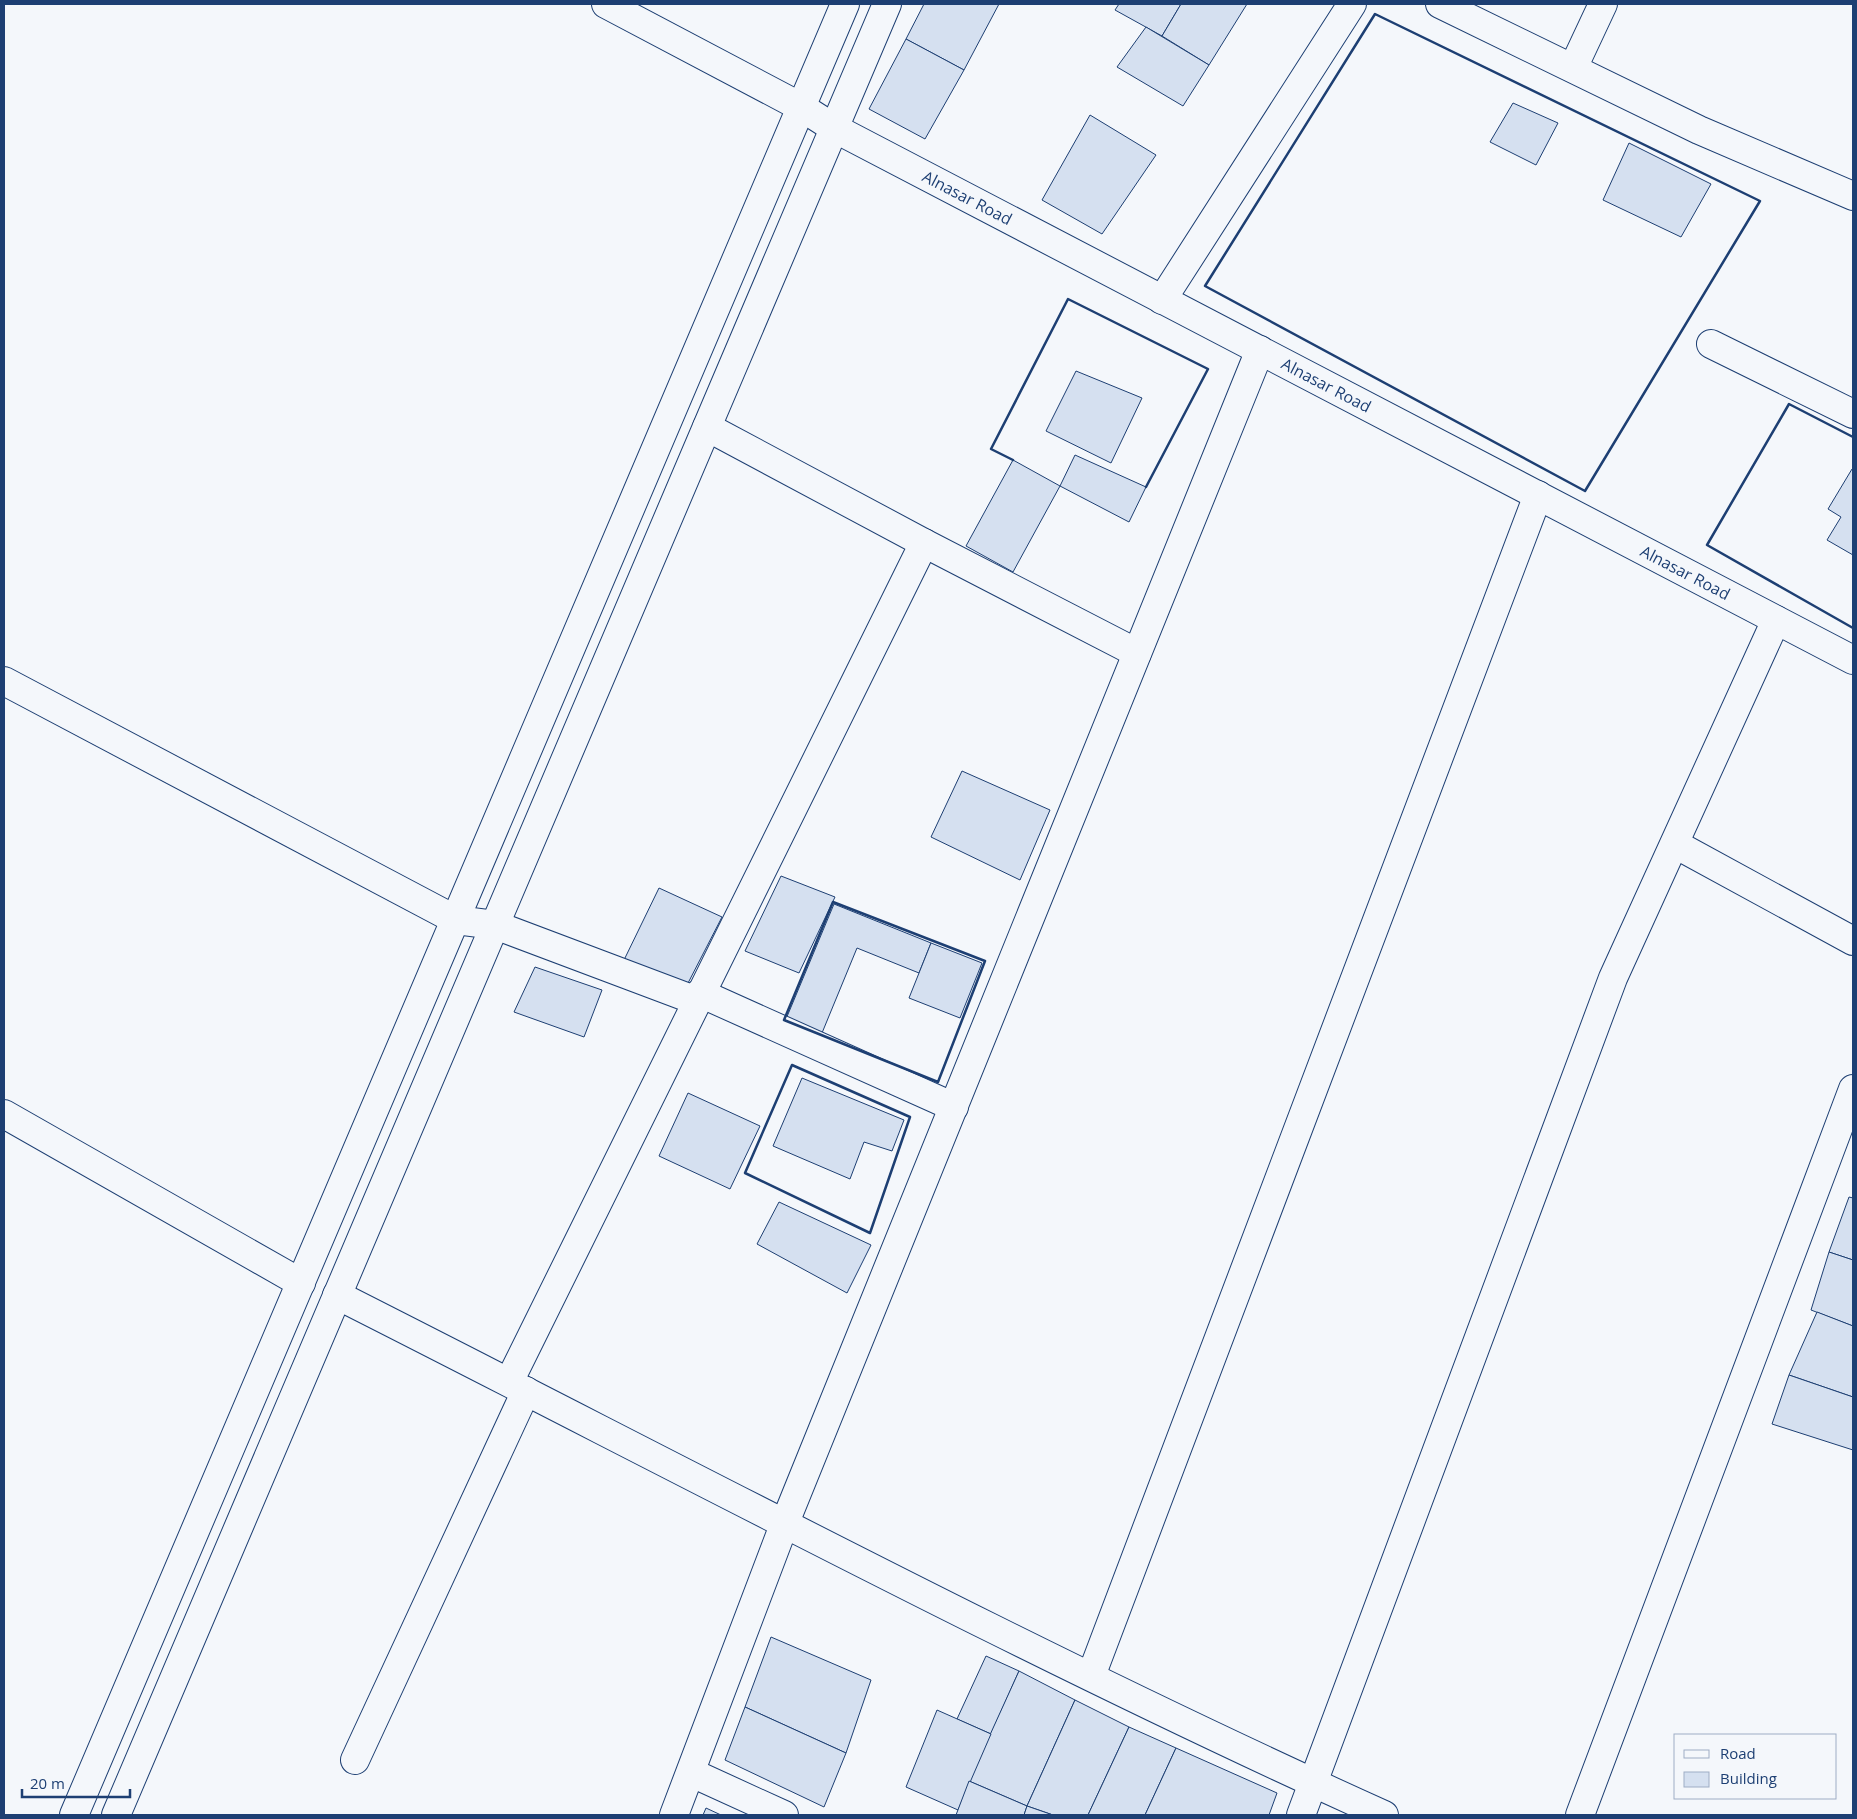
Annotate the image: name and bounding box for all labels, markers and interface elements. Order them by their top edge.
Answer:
street label: Alnasar Road [919,165,1016,230]
street label: Alnasar Road [1278,353,1375,418]
street label: Alnasar Road [1637,540,1734,605]
legend [1674,1734,1837,1799]
text: Road [1720,1743,1756,1763]
scale bar [22,1766,130,1798]
text: Building [1720,1768,1777,1788]
text: 20 m [30,1773,65,1793]

